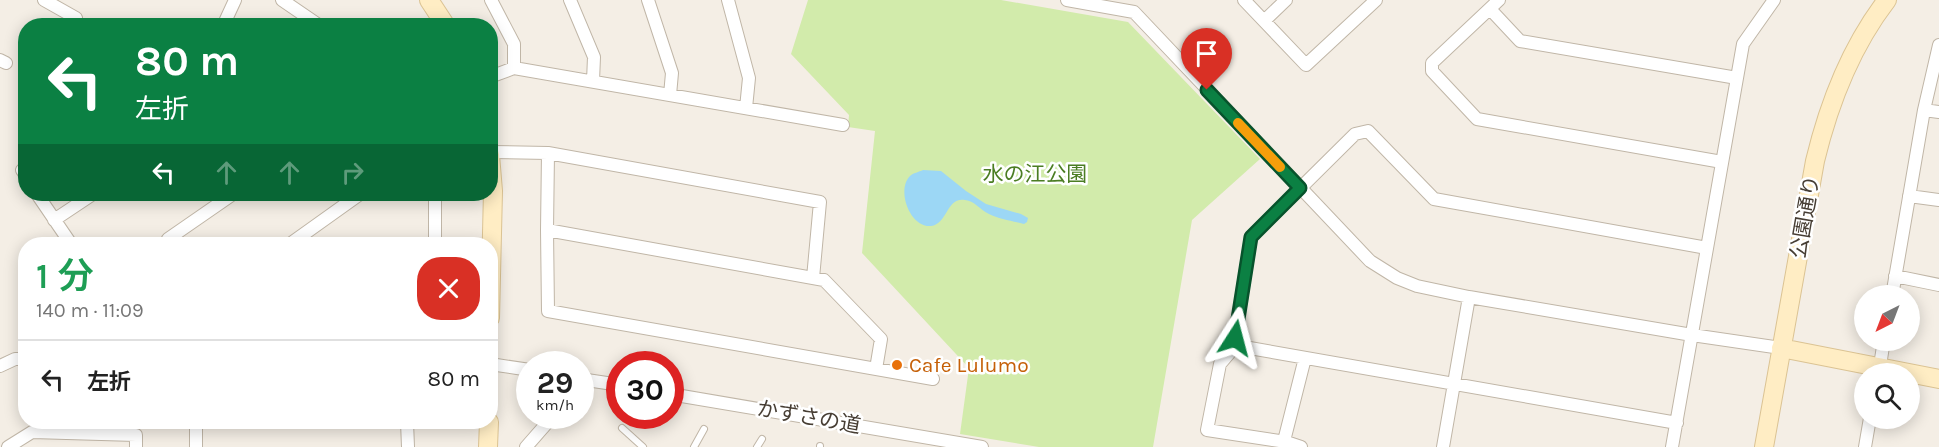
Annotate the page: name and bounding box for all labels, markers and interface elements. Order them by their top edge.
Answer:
pin [1181,28,1232,90]
text: 80 m [135,36,239,86]
icon: arrive [1190,37,1223,70]
icon: left [36,42,114,120]
text: 左折 [135,93,189,125]
icon: left [147,156,180,189]
icon: ahead [210,156,243,189]
icon: ahead [273,156,306,189]
icon: right [336,156,369,189]
park label: 水の江公園 [983,162,1088,186]
street label: 公園通り [1786,174,1824,260]
text: 1 分 [36,255,94,297]
button: close [417,257,480,320]
north arrow [1854,285,1920,351]
map controls [1854,285,1920,429]
text: 140 m · 11:09 [36,299,143,322]
position arrow [1203,306,1267,370]
speed limit sign: 30 [606,351,684,429]
place label: Cafe Lulumo [909,353,1029,377]
marker: Cafe Lulumo [890,358,904,372]
icon: left [36,363,69,396]
button: search [1854,363,1920,429]
text: 29 [537,365,573,401]
text: 80 m [428,366,480,392]
text: 左折 [87,369,131,395]
text: km/h [536,396,574,414]
street label: かずさの道 [755,396,863,438]

